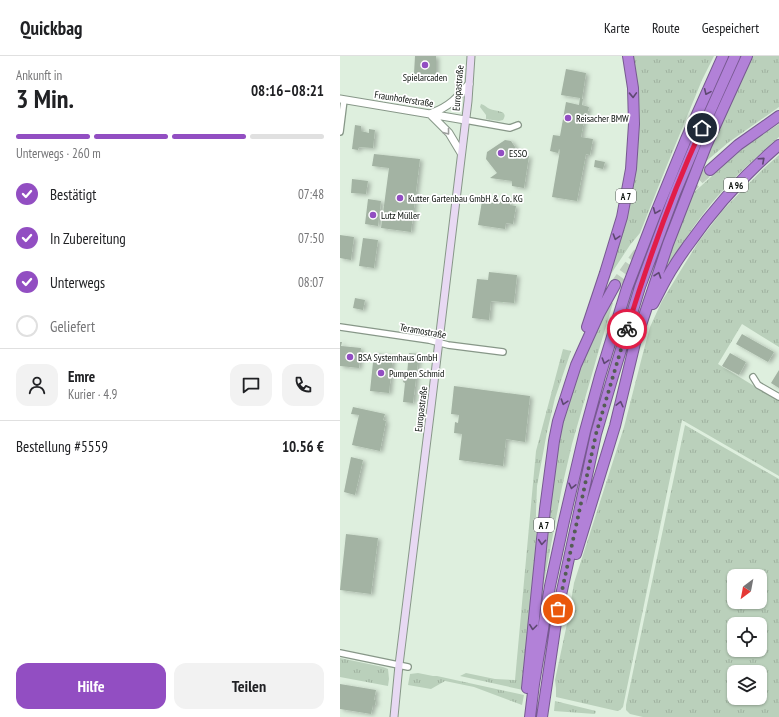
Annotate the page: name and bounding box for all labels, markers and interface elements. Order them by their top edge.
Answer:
text: Quickbag [20,16,82,40]
text: Karte [604,19,630,37]
text: Route [652,19,680,37]
text: Gespeichert [702,19,759,37]
marker: Spielarcaden [420,60,430,70]
street label: Europastraße [450,65,466,111]
text: Ankunft in [16,67,62,84]
place label: Spielarcaden [403,71,447,84]
text: 08:16–08:21 [251,81,324,100]
text: 3 Min. [16,82,74,115]
one-way arrow [704,87,712,95]
street label: Fraunhoferstraße [374,88,434,110]
one-way arrow [629,92,637,98]
pin [685,111,719,145]
place label: Reisacher BMW [576,112,629,125]
marker: Reisacher BMW [563,113,573,123]
icon: home [691,117,713,139]
one-way arrow [443,127,450,134]
text: Unterwegs · 260 m [16,145,101,162]
place label: ESSO [509,147,528,160]
marker: ESSO [496,148,506,158]
one-way arrow [757,158,765,165]
road number: A 96 [724,178,748,192]
icon: check [16,183,38,205]
text: Bestätigt [50,185,96,204]
text: 07:48 [298,186,324,203]
road number: A 7 [616,189,636,203]
place label: Kutter Gartenbau GmbH & Co. KG [408,192,523,205]
marker: Kutter Gartenbau GmbH & Co. KG [395,193,405,203]
one-way arrow [653,208,661,215]
place label: Lutz Müller [381,209,420,222]
marker: Lutz Müller [368,210,378,220]
icon: check [16,227,38,249]
text: In Zubereitung [50,229,126,248]
text: 07:50 [298,230,324,247]
one-way arrow [612,233,621,240]
icon: check [16,271,38,293]
one-way arrow [653,272,661,279]
text: Unterwegs [50,273,105,292]
text: 08:07 [298,274,324,291]
courier [607,309,647,349]
text: Geliefert [50,317,95,336]
icon: bike [616,318,638,340]
street label: Teramostraße [399,321,447,341]
place label: BSA Systemhaus GmbH [358,351,438,364]
marker: BSA Systemhaus GmbH [345,352,355,362]
one-way arrow [601,357,610,364]
button: person [16,364,58,406]
button: chat [230,364,272,406]
button: phone [282,364,324,406]
text: Emre [68,367,95,386]
place label: Pumpen Schmid [389,367,444,380]
marker: Pumpen Schmid [376,368,386,378]
street label: Europastraße [412,385,430,433]
text: Kurier · 4.9 [68,386,117,403]
one-way arrow [560,398,569,405]
one-way arrow [615,401,623,407]
text: Bestellung #5559 [16,437,108,456]
text: 10.56 € [282,437,324,456]
one-way arrow [568,483,576,490]
road number: A 7 [534,518,554,532]
one-way arrow [538,539,547,545]
north arrow [727,569,767,609]
map controls [727,569,767,705]
pin [541,592,575,626]
icon: bag [547,598,569,620]
button: locate [727,617,767,657]
one-way arrow [529,623,538,630]
button: Hilfe [16,663,166,709]
button: Teilen [174,663,324,709]
button: layers [727,665,767,705]

